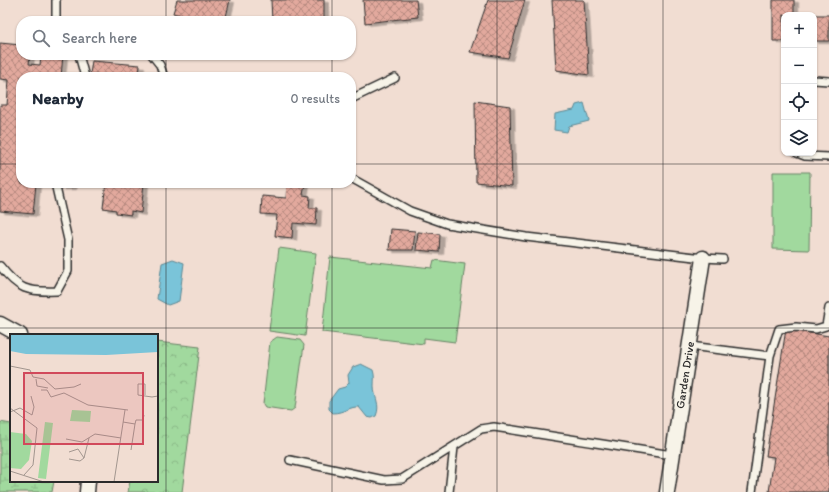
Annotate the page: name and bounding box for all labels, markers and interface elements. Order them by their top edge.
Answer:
map controls [781,12,817,156]
button: + [781,12,817,48]
search box [16,16,356,60]
icon: search [30,27,52,49]
text: Search here [62,29,137,47]
button: − [781,48,817,84]
button: locate [781,84,817,120]
text: Nearby [32,88,84,108]
text: 0 results [290,91,340,106]
button: layers [781,120,817,156]
inset map [10,334,158,482]
street label: Garden Drive [673,340,697,410]

